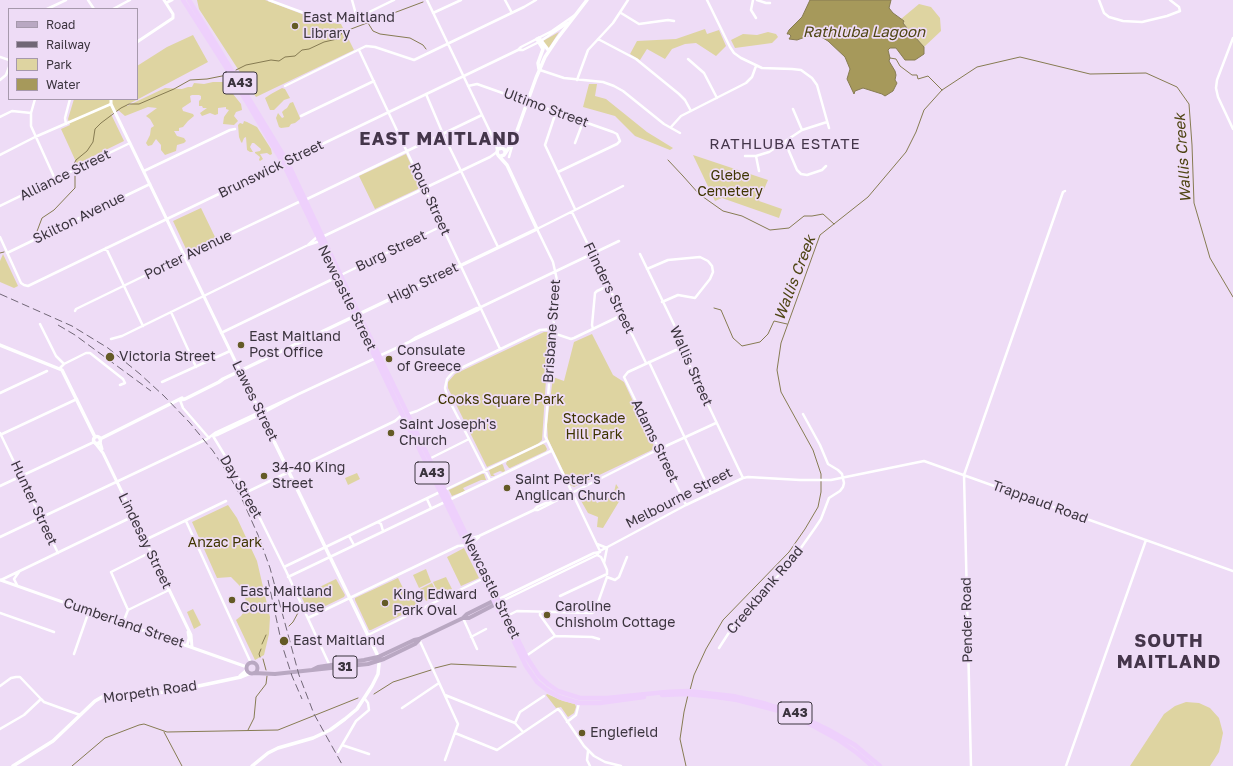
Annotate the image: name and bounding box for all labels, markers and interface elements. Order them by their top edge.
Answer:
legend [8,8,138,100]
place label: East Maitland Library [303,10,395,42]
text: Road [46,17,75,32]
marker: East Maitland Library [290,21,300,31]
water label: Rathluba Lagoon [803,23,925,41]
text: Railway [46,37,91,52]
text: Park [46,57,72,72]
road number: A43 [223,72,257,94]
text: Water [46,77,80,92]
street label: Ultimo Street [501,85,591,131]
water label: Wallis Creek [1171,113,1195,203]
district label: EAST MAITLAND [359,128,521,150]
district label: RATHLUBA ESTATE [709,135,861,153]
street label: Brunswick Street [216,136,326,202]
street label: Alliance Street [17,146,113,204]
street label: Rous Street [406,160,454,238]
park label: Glebe Cemetery [697,168,763,200]
street label: Skilton Avenue [30,188,128,248]
street label: Porter Avenue [142,227,234,283]
street label: Burg Street [353,227,429,275]
water label: Wallis Creek [771,233,819,323]
street label: Flinders Street [580,240,638,336]
street label: Newcastle Street [314,242,380,354]
street label: High Street [385,259,461,307]
street label: Brisbane Street [540,278,564,384]
street label: Wallis Street [666,323,716,409]
place label: East Maitland Post Office [249,329,341,362]
marker: East Maitland Post Office [236,340,246,350]
place label: Consulate of Greece [397,343,465,376]
place label: Victoria Street [119,349,216,365]
marker: Victoria Street [104,351,116,363]
marker: Consulate of Greece [384,354,394,364]
street label: Lawes Street [228,358,282,444]
park label: Cooks Square Park [438,392,564,408]
street label: Adams Street [628,397,682,485]
park label: Stockade Hill Park [563,411,625,444]
place label: Saint Joseph's Church [399,417,496,450]
marker: Saint Joseph's Church [386,428,396,438]
street label: Day Street [216,452,266,522]
street label: Hunter Street [7,458,61,548]
place label: 34-40 King Street [272,460,345,492]
road number: A43 [415,462,449,484]
street label: Melbourne Street [623,464,735,532]
marker: 34-40 King Street [259,471,269,481]
place label: Saint Peter's Anglican Church [515,472,626,504]
street label: Trappaud Road [990,477,1090,527]
marker: Saint Peter's Anglican Church [502,483,512,493]
street label: Lindesay Street [114,490,176,592]
street label: Newcastle Street [458,530,524,642]
park label: Anzac Park [188,535,262,551]
street label: Creekbank Road [723,543,807,637]
street label: Pender Road [958,577,976,663]
place label: East Maitland Court House [240,584,332,616]
place label: King Edward Park Oval [393,587,477,620]
street label: Cumberland Street [61,594,187,652]
marker: East Maitland Court House [227,595,237,605]
marker: King Edward Park Oval [380,598,390,608]
place label: Caroline Chisholm Cottage [555,599,675,632]
marker: Caroline Chisholm Cottage [542,610,552,620]
district label: SOUTH MAITLAND [1117,630,1221,672]
place label: East Maitland [293,633,385,649]
marker: East Maitland [278,635,290,647]
road number: 31 [333,656,357,678]
street label: Morpeth Road [102,677,198,707]
road number: A43 [778,702,812,724]
place label: Englefield [590,725,658,741]
marker: Englefield [577,728,587,738]

